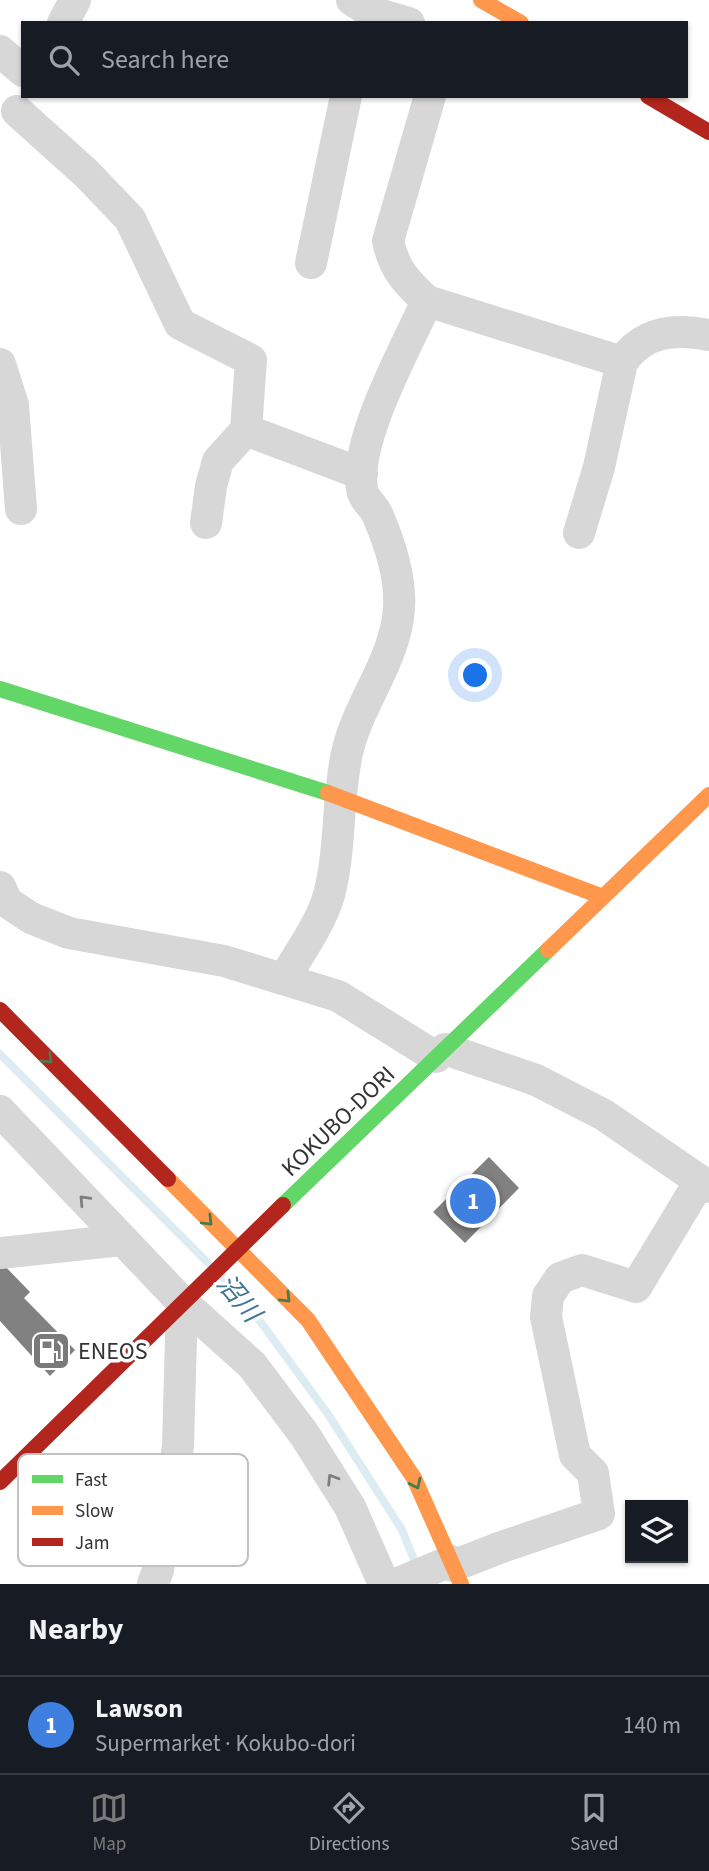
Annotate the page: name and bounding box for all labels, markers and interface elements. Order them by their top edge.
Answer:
search box [21,21,688,98]
icon: search [45,41,83,79]
text: Search here [101,41,229,78]
your location [458,658,492,692]
one-way arrow [40,1051,52,1063]
street label: KOKUBO-DORI [273,1058,403,1185]
pin: 1 [450,1175,496,1227]
one-way arrow [79,1195,92,1208]
one-way arrow [199,1213,212,1226]
water label: 沼川 [208,1267,271,1332]
one-way arrow [278,1290,291,1303]
fuel station icon: ENEOS [30,1330,72,1372]
place label: ENEOS [78,1334,148,1369]
legend [18,1454,248,1566]
text: Fast [75,1467,108,1494]
one-way arrow [328,1474,341,1487]
one-way arrow [408,1477,422,1489]
text: Slow [75,1498,114,1525]
map controls [625,1500,688,1563]
button: layers [625,1500,688,1563]
text: Jam [75,1530,109,1557]
text: Nearby [28,1608,123,1651]
text: Lawson [95,1690,183,1727]
text: 1 [45,1709,57,1742]
text: 140 m [623,1709,681,1742]
text: Supermarket · Kokubo-dori [95,1727,356,1760]
tab: Map [90,1789,128,1858]
tab: Directions [309,1789,389,1858]
tab: Saved [570,1789,619,1858]

